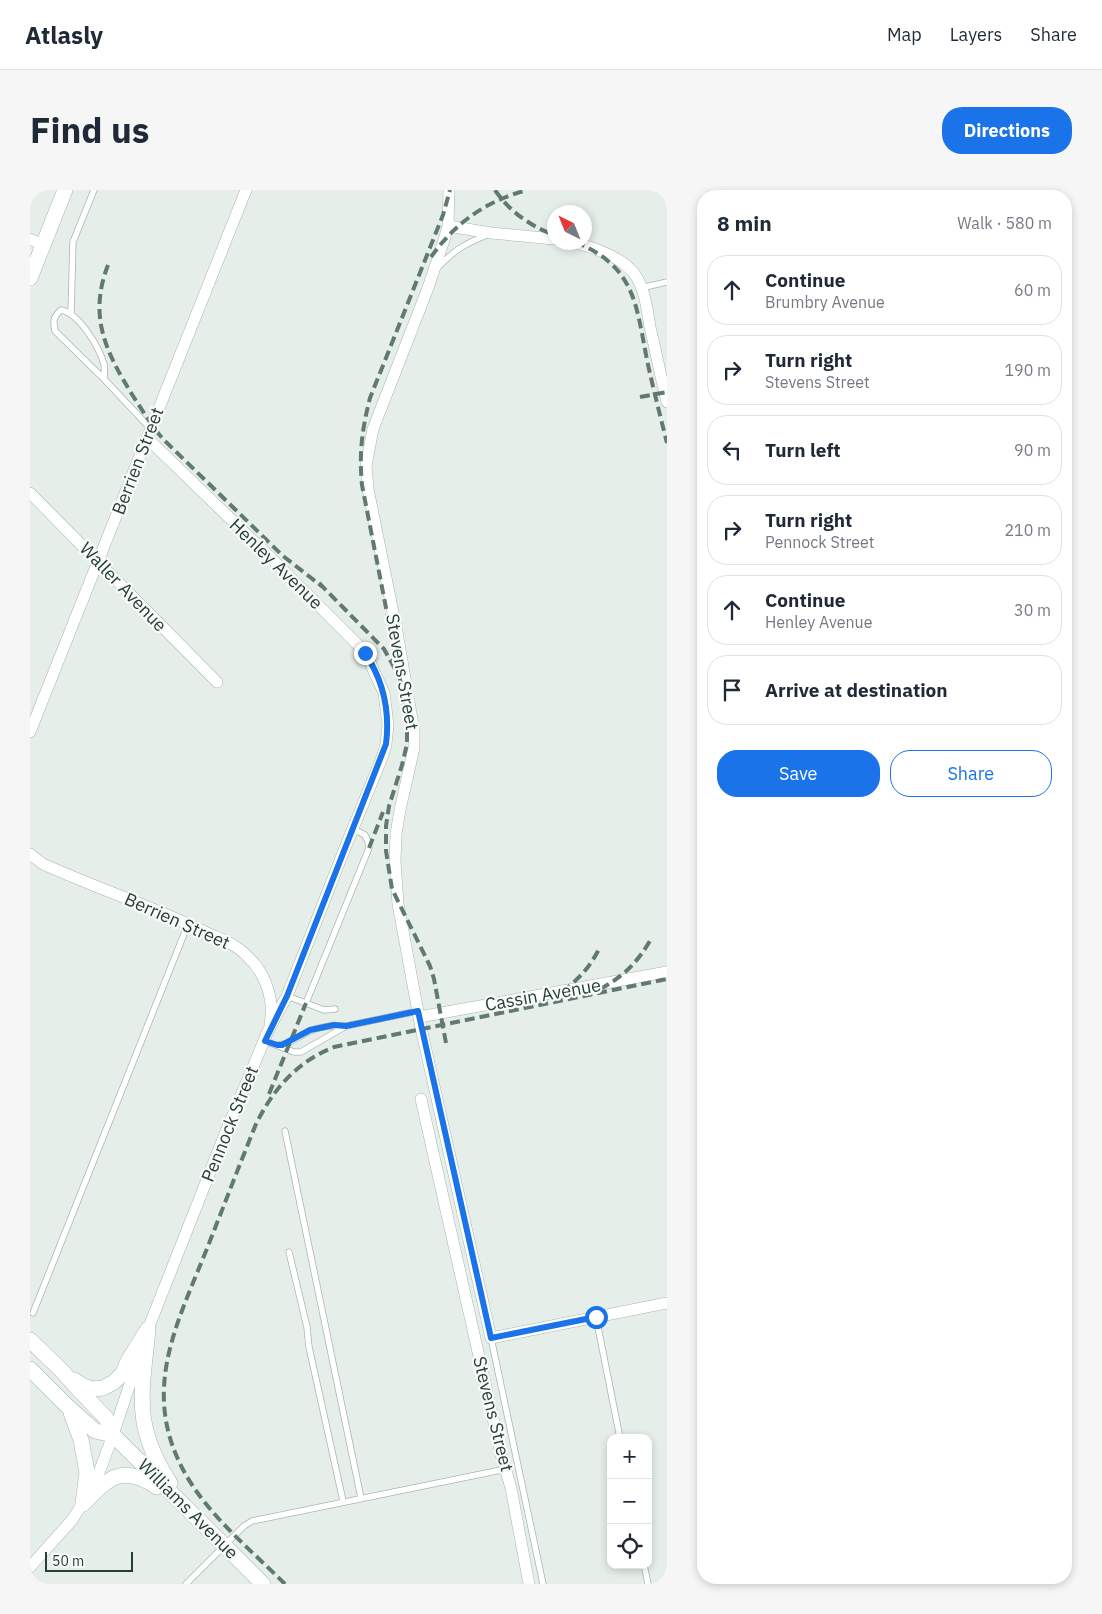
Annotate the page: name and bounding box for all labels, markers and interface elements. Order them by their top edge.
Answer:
text: Atlasly [25,19,103,51]
text: Map [887,23,922,46]
text: Layers [950,23,1002,46]
text: Share [1030,23,1077,46]
text: Find us [30,107,149,153]
button: Directions [942,107,1072,154]
north arrow [547,205,592,250]
text: 8 min [717,209,772,237]
text: Walk · 580 m [957,213,1052,233]
text: Continue [765,268,845,292]
icon: ahead [718,276,746,304]
text: 60 m [1014,280,1051,300]
text: Brumbry Avenue [765,292,885,312]
text: Turn right [765,348,852,372]
icon: right [718,356,746,384]
text: 190 m [1004,360,1051,380]
text: Stevens Street [765,372,870,392]
street label: Berrien Street [107,404,169,518]
icon: left [718,436,746,464]
text: Turn left [765,438,841,462]
text: 90 m [1014,440,1051,460]
text: Turn right [765,508,852,532]
street label: Henley Avenue [225,513,328,614]
icon: right [718,516,746,544]
text: 210 m [1004,520,1051,540]
text: Pennock Street [765,532,874,552]
street label: Waller Avenue [75,537,172,636]
text: Continue [765,588,845,612]
icon: ahead [718,596,746,624]
text: 30 m [1014,600,1051,620]
street label: Stevens Street [381,612,424,732]
text: Henley Avenue [765,612,872,632]
route end [354,642,377,665]
icon: arrive [718,676,746,704]
text: Arrive at destination [765,678,948,702]
button: Save [717,750,880,797]
button: Share [890,750,1052,797]
street label: Berrien Street [121,887,234,954]
street label: Cassin Avenue [483,973,603,1016]
street label: Pennock Street [196,1062,263,1185]
route start [585,1306,608,1329]
street label: Stevens Street [468,1354,519,1474]
map controls [607,1434,652,1569]
button: + [607,1434,652,1479]
street label: Williams Avenue [133,1453,244,1564]
button: − [607,1479,652,1524]
button: locate [607,1524,652,1569]
scale bar [45,1549,132,1572]
text: 50 m [52,1552,84,1570]

